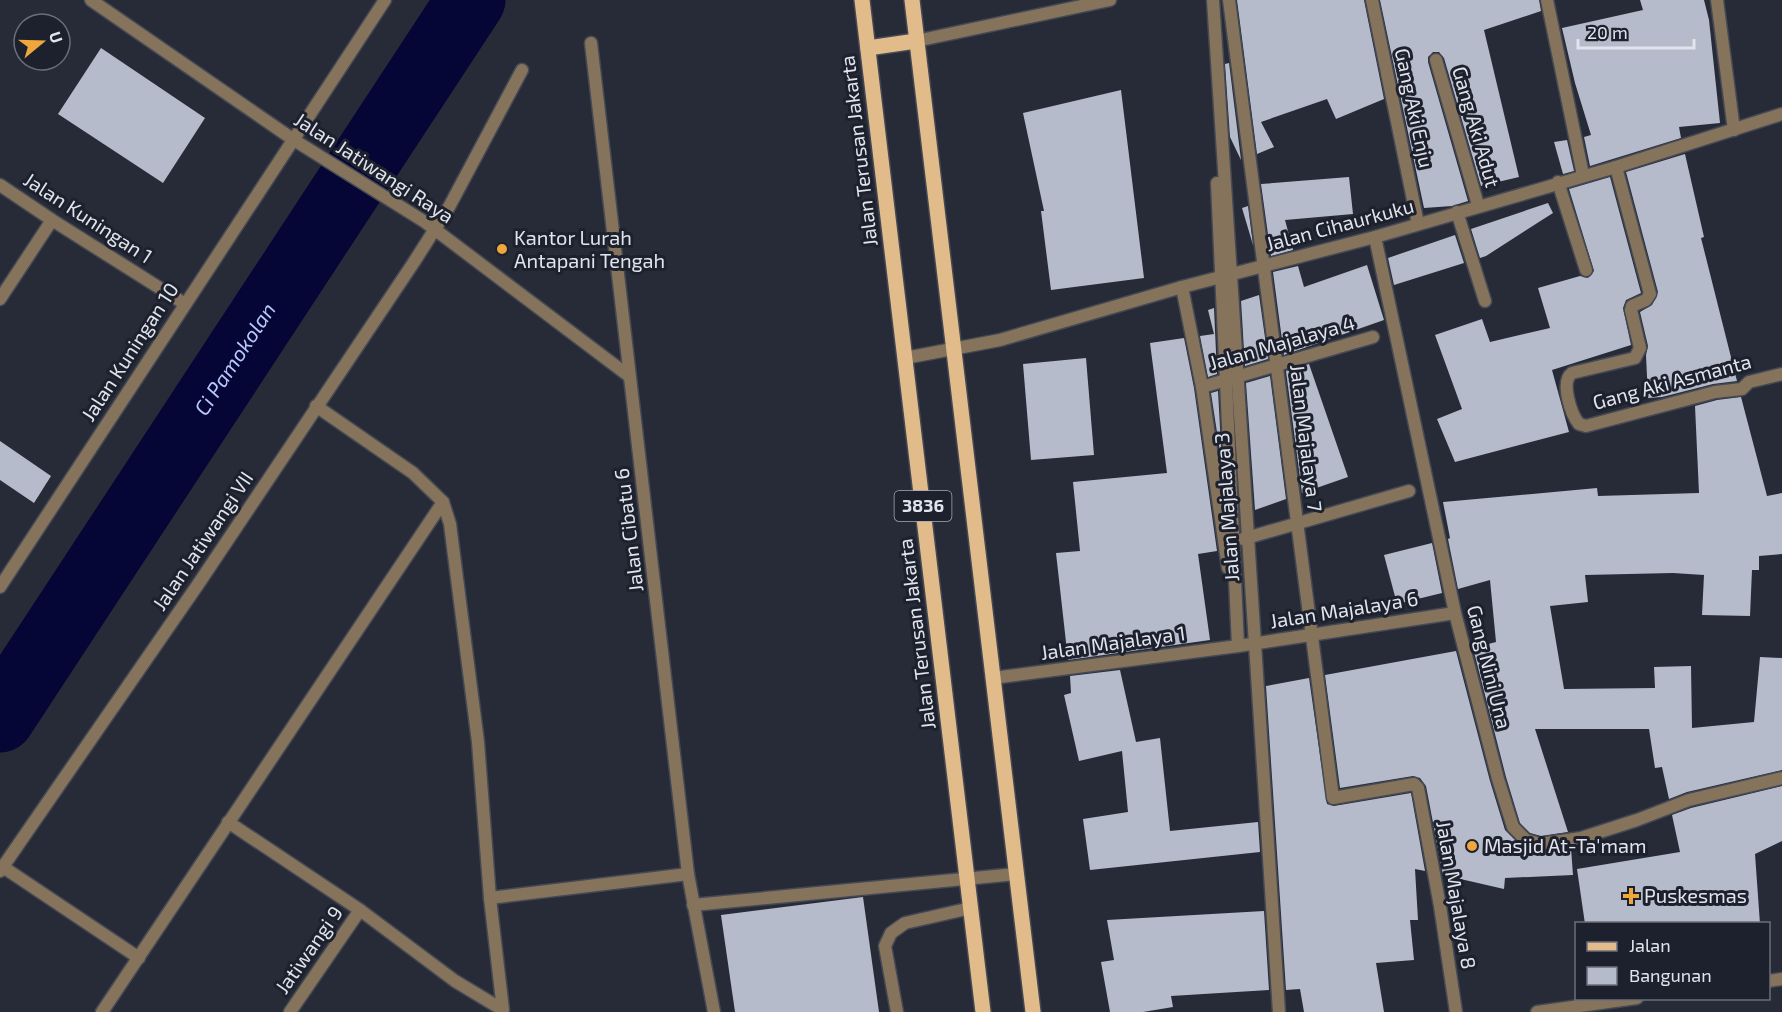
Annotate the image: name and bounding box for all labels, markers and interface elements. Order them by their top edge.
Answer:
north arrow [12,12,72,72]
scale bar [1578,12,1694,50]
text: 20 m [1587,21,1628,43]
text: U [46,29,67,45]
street label: Gang Aki Enju [1391,46,1439,170]
street label: Jalan Terusan Jakarta [834,54,882,248]
street label: Gang Aki Adut [1448,63,1506,190]
street label: Jalan Jatiwangi Raya [290,107,459,228]
street label: Jalan Kuningan 1 [20,167,157,268]
street label: Jalan Cihaurkuku [1263,193,1416,255]
place label: Kantor Lurah Antapani Tengah [514,225,665,272]
marker: Kantor Lurah Antapani Tengah [495,242,509,256]
street label: Jalan Kuningan 10 [75,278,183,425]
water label: Ci Pamokolan [188,298,280,419]
street label: Jalan Majalaya 4 [1206,310,1357,374]
street label: Gang Aki Asmanta [1590,348,1754,414]
street label: Jalan Majalaya 7 [1286,363,1328,513]
street label: Jalan Majalaya 3 [1209,432,1243,582]
street label: Jalan Jatiwangi VII [147,466,258,615]
street label: Jalan Cibatu 6 [609,467,648,593]
road number: 3836 [894,491,952,521]
street label: Jalan Terusan Jakarta [892,537,940,731]
street label: Jalan Majalaya 6 [1268,585,1420,633]
street label: Gang Nini Una [1463,602,1517,731]
street label: Jalan Majalaya 1 [1039,620,1187,664]
street label: Jalan Majalaya 8 [1432,819,1482,971]
place label: Masjid At-Ta'mam [1484,833,1646,857]
marker: Masjid At-Ta'mam [1465,839,1479,853]
place label: Puskesmas [1644,883,1747,907]
marker: Puskesmas [1622,887,1640,905]
street label: Jatiwangi 9 [269,901,347,998]
legend [1575,922,1770,1000]
text: Jalan [1629,934,1671,956]
text: Bangunan [1629,964,1712,986]

